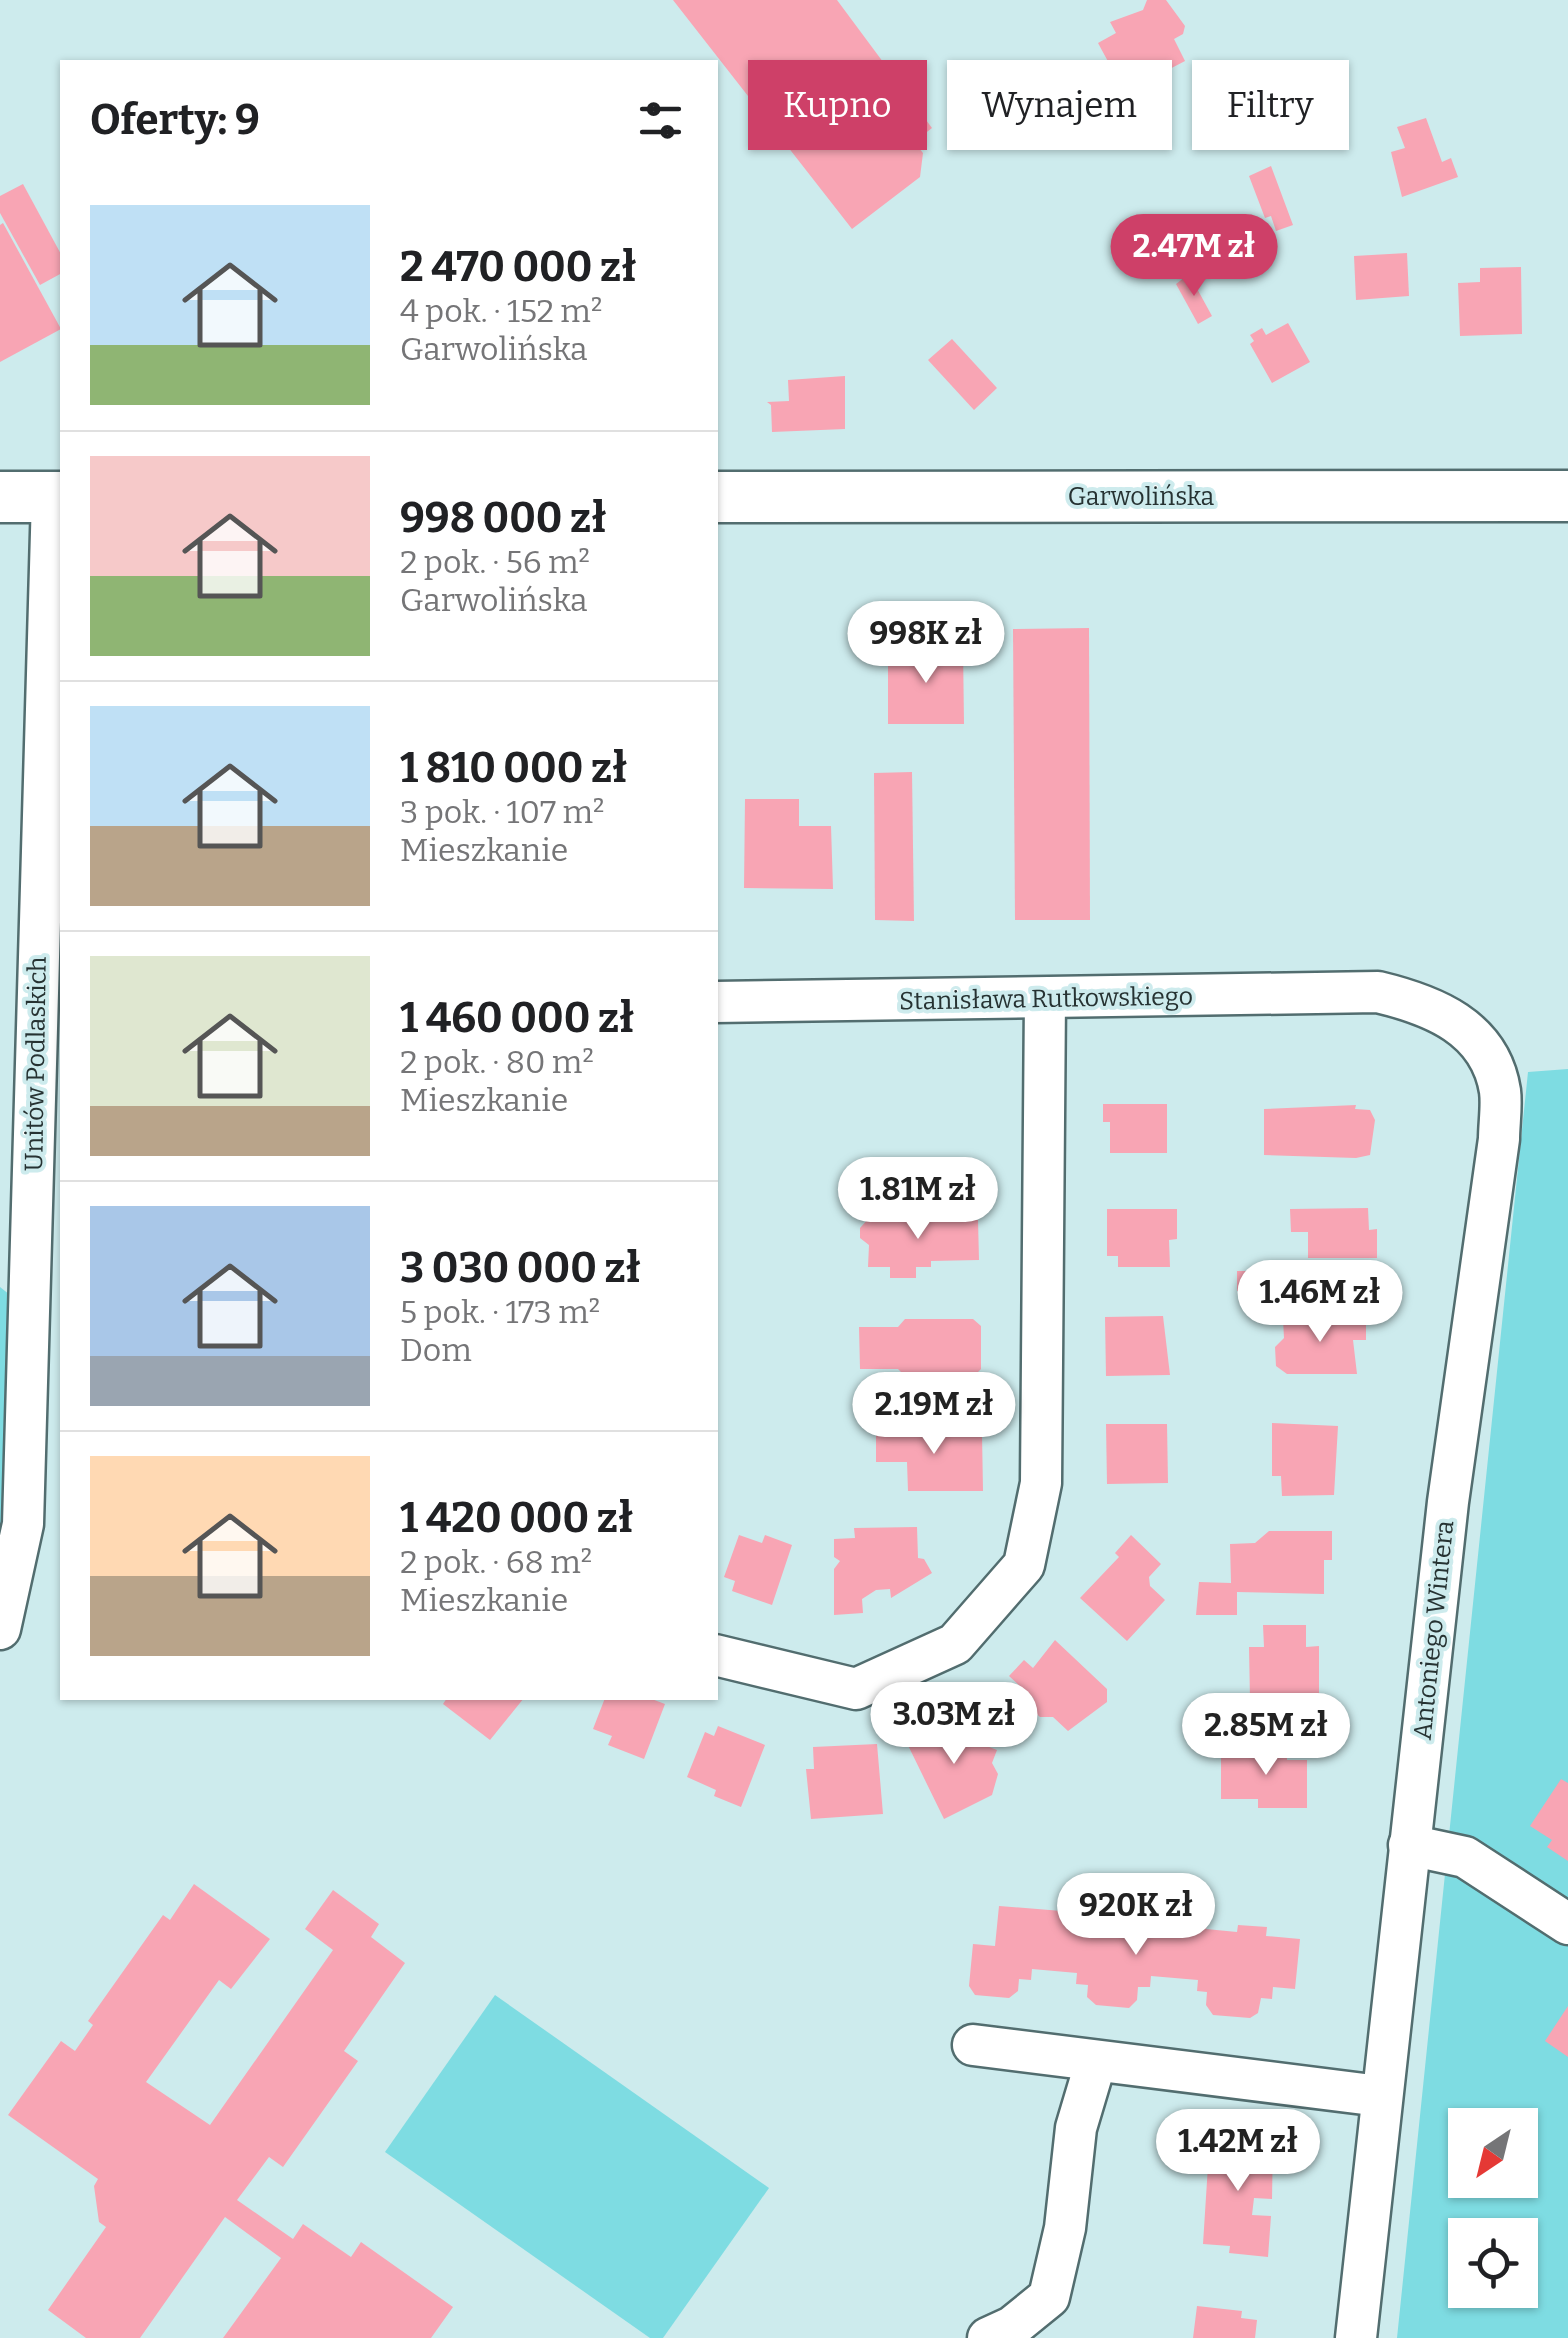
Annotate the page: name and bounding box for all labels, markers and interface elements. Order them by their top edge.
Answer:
chip: Kupno [748,60,927,150]
chip: Wynajem [947,60,1172,150]
chip: Filtry [1192,60,1349,150]
icon: filters [633,93,688,148]
text: Oferty: 9 [90,95,260,145]
pin: 2.47M zł [1091,214,1297,299]
text: 2.47M zł [1133,227,1255,265]
text: 2 470 000 zł [400,242,637,292]
icon: home [170,245,290,365]
text: 4 pok. · 152 m² [400,292,602,330]
text: Garwolińska [400,330,588,368]
street label: Garwolińska [1068,482,1215,512]
text: 998 000 zł [400,493,607,543]
icon: home [170,496,290,616]
text: 2 pok. · 56 m² [400,543,590,581]
text: Garwolińska [400,581,588,619]
pin: 998K zł [834,601,1018,686]
text: 998K zł [869,614,983,652]
text: 1 810 000 zł [400,743,628,793]
icon: home [170,746,290,866]
text: 3 pok. · 107 m² [400,793,604,831]
text: Mieszkanie [400,831,568,869]
street label: Unitów Podlaskich [19,956,53,1172]
street label: Stanisława Rutkowskiego [899,981,1193,1017]
text: 1 460 000 zł [400,993,635,1043]
icon: home [170,996,290,1116]
text: 2 pok. · 80 m² [400,1043,594,1081]
text: Mieszkanie [400,1081,568,1119]
pin: 1.81M zł [815,1157,1021,1242]
text: 1.81M zł [860,1170,976,1208]
text: 3 030 000 zł [400,1243,641,1293]
icon: home [170,1246,290,1366]
pin: 1.46M zł [1217,1260,1423,1345]
text: 1.46M zł [1260,1273,1380,1311]
text: 5 pok. · 173 m² [400,1293,600,1331]
text: Dom [400,1331,472,1369]
pin: 2.19M zł [831,1372,1037,1457]
text: 2.19M zł [874,1385,994,1423]
text: 1 420 000 zł [400,1493,633,1543]
icon: home [170,1496,290,1616]
street label: Antoniego Wintera [1408,1519,1460,1741]
text: 2 pok. · 68 m² [400,1543,592,1581]
text: Mieszkanie [400,1581,568,1619]
pin: 3.03M zł [851,1682,1057,1767]
pin: 2.85M zł [1163,1693,1369,1778]
text: 3.03M zł [892,1695,1016,1733]
text: 2.85M zł [1204,1706,1328,1744]
pin: 920K zł [1044,1873,1228,1958]
text: 920K zł [1079,1886,1193,1924]
north arrow [1448,2108,1538,2198]
map controls [1448,2108,1538,2308]
pin: 1.42M zł [1135,2109,1341,2194]
text: 1.42M zł [1178,2122,1298,2160]
button: locate [1448,2218,1538,2308]

